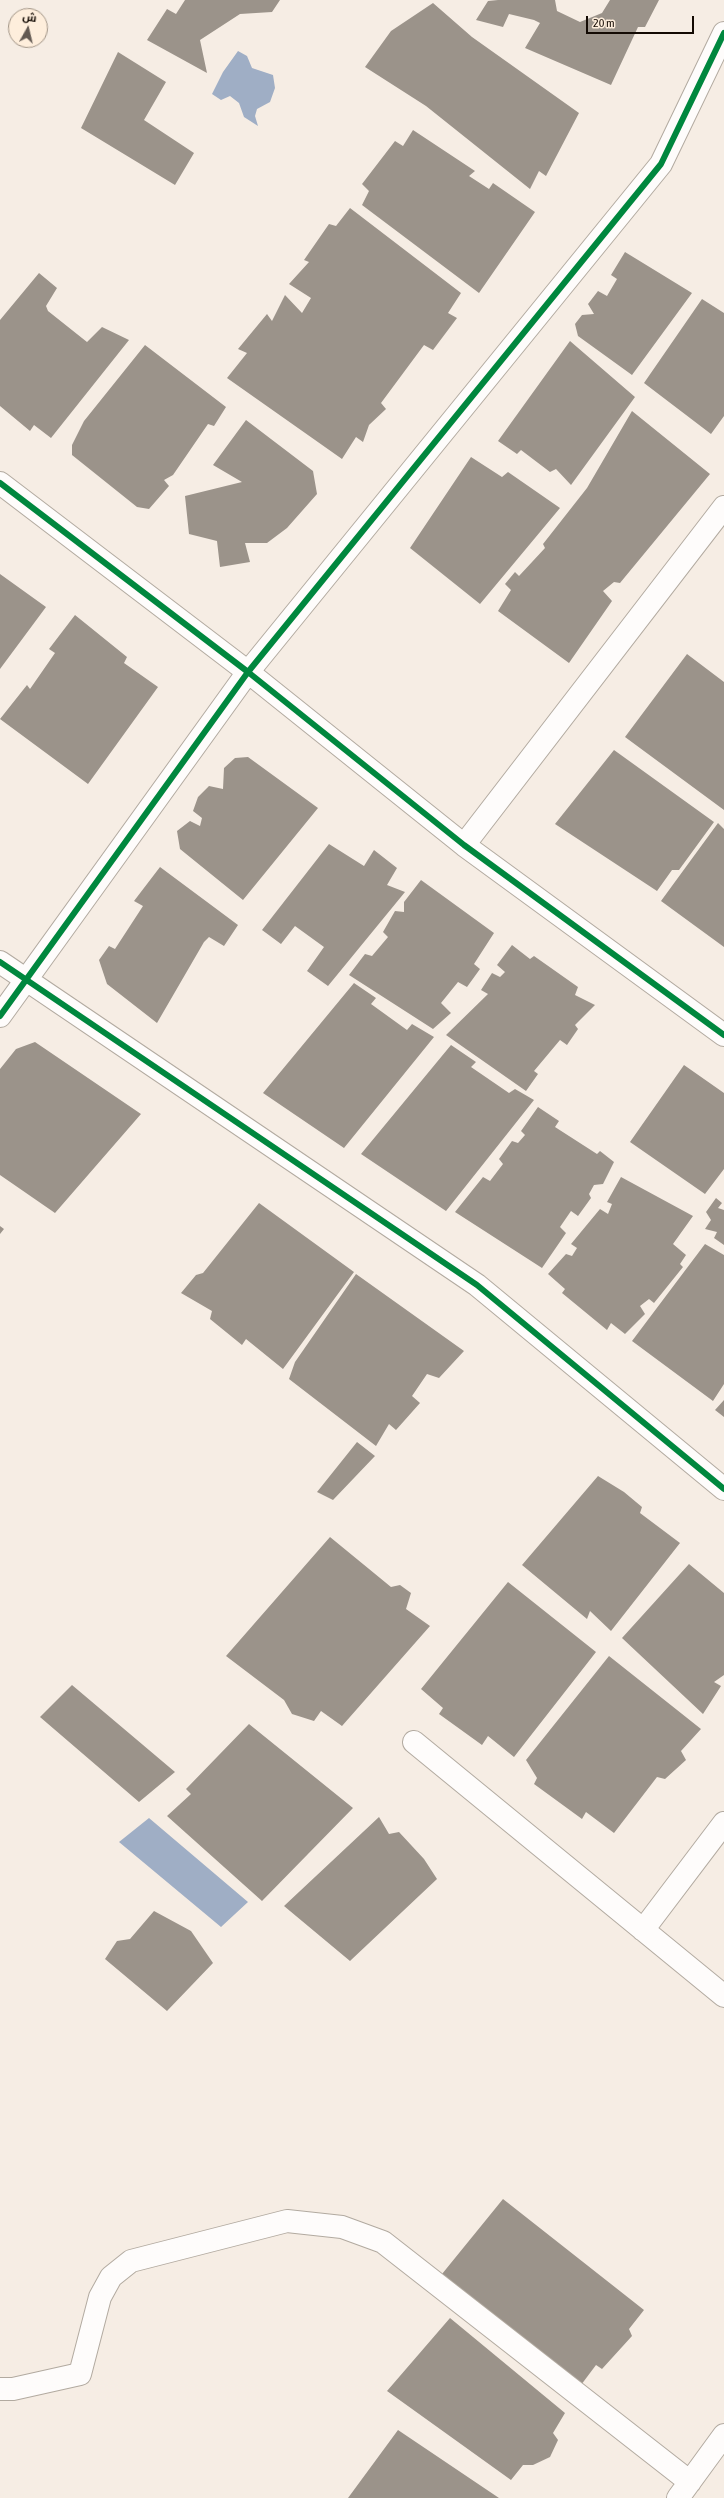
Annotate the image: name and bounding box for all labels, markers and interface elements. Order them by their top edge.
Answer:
north arrow [8,8,48,48]
scale bar [588,8,696,34]
text: ش [22,10,37,24]
text: 20 m [593,16,615,30]

